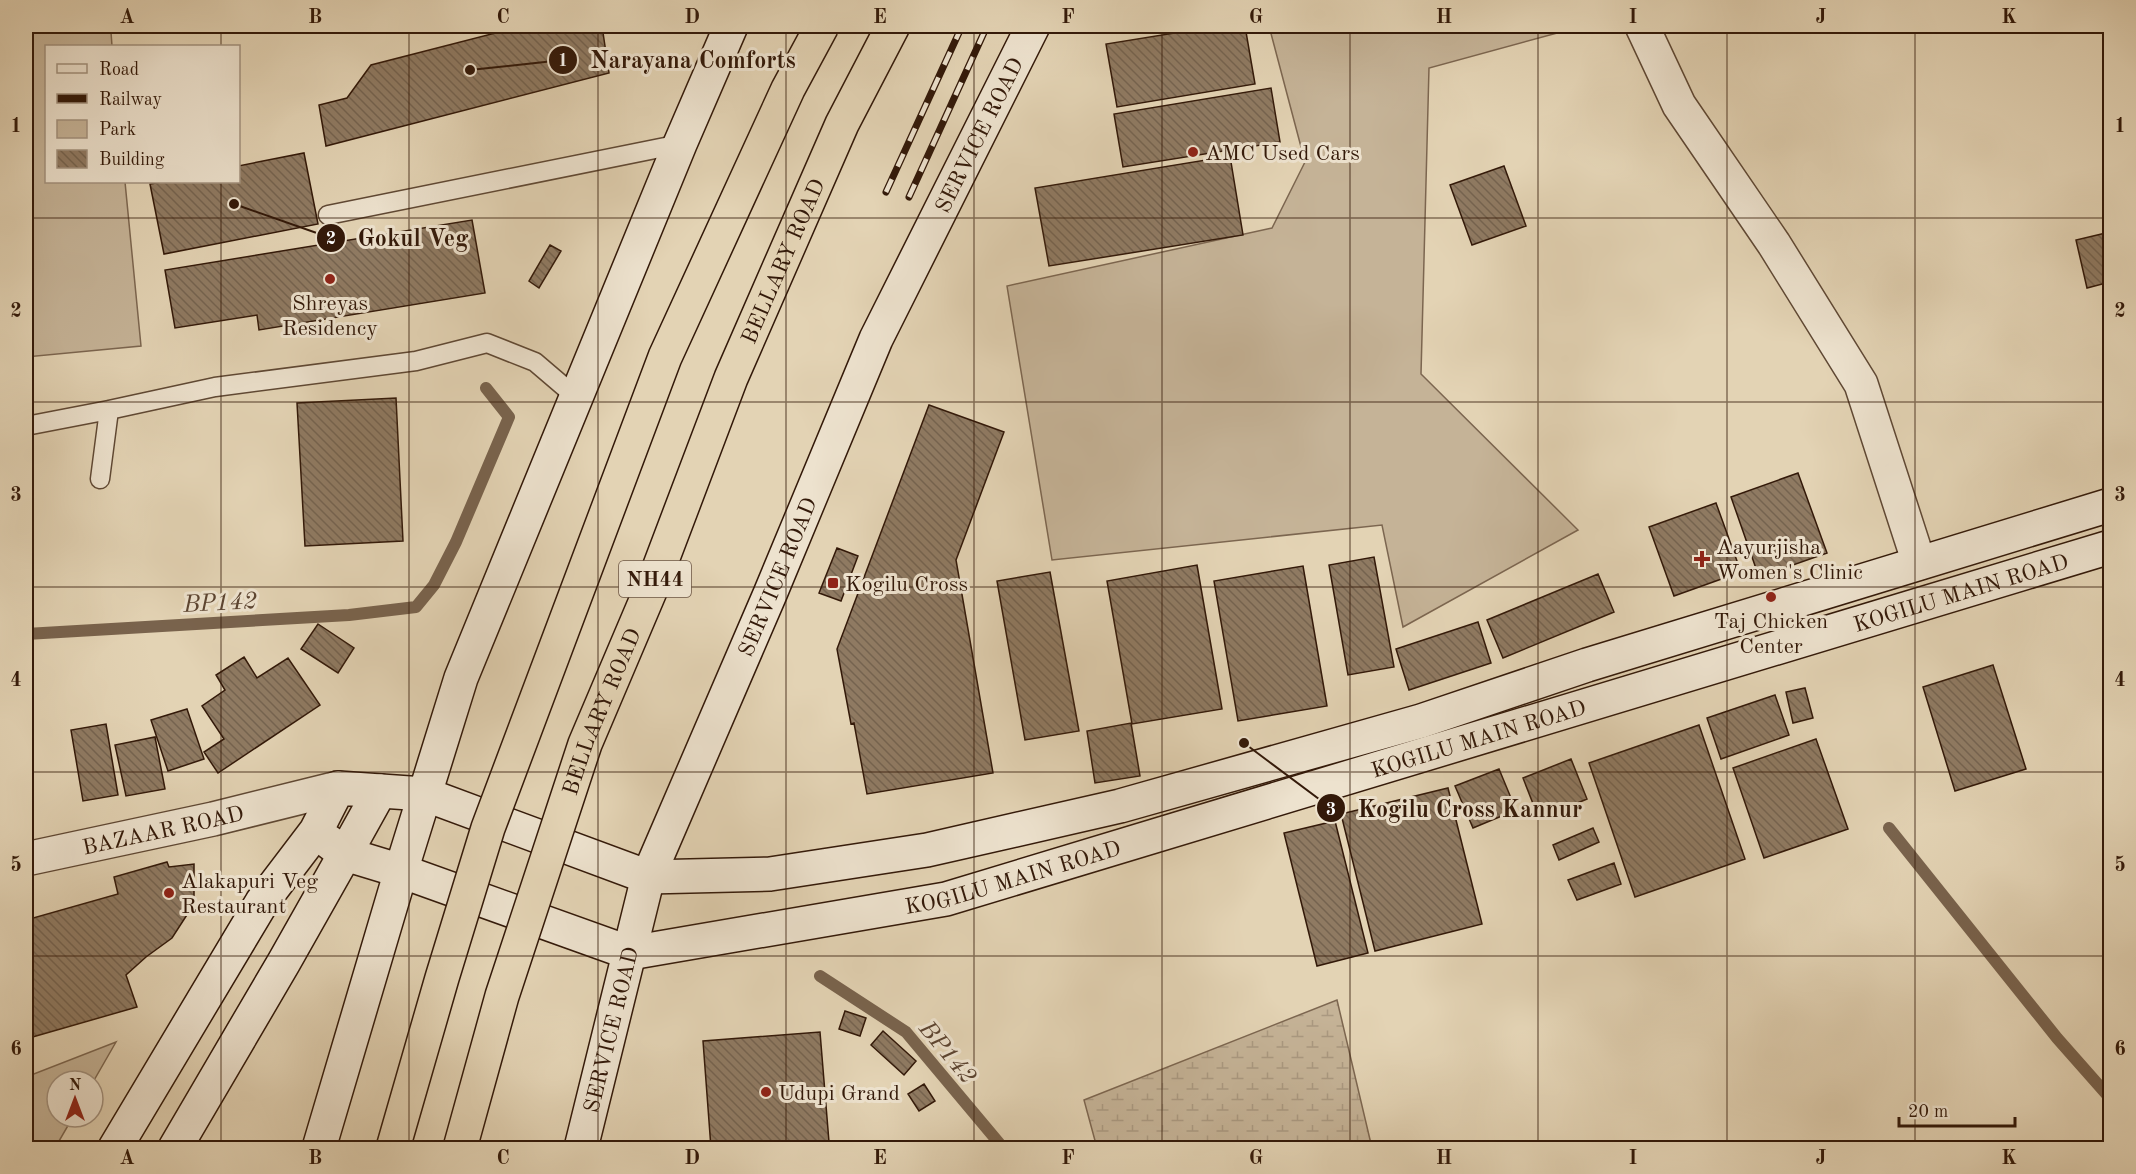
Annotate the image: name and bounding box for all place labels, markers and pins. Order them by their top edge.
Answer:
callout: Narayana Comforts [548,39,807,81]
place label: AMC Used Cars [1205,143,1360,165]
marker: AMC Used Cars [1186,145,1200,159]
callout: Gokul Veg [316,217,481,259]
marker: Shreyas Residency [323,272,337,286]
place label: Shreyas Residency [282,293,378,340]
place label: Aayurjisha Women's Clinic [1716,537,1863,584]
marker: Aayurjisha Women's Clinic [1693,550,1711,568]
place label: Kogilu Cross [845,574,968,596]
marker: Kogilu Cross [826,576,840,590]
marker: Taj Chicken Center [1764,590,1778,604]
place label: Taj Chicken Center [1714,611,1828,658]
callout: Kogilu Cross Kannur [1316,787,1595,829]
place label: Alakapuri Veg Restaurant [181,871,318,918]
marker: Alakapuri Veg Restaurant [162,886,176,900]
place label: Udupi Grand [778,1083,900,1105]
marker: Udupi Grand [759,1085,773,1099]

